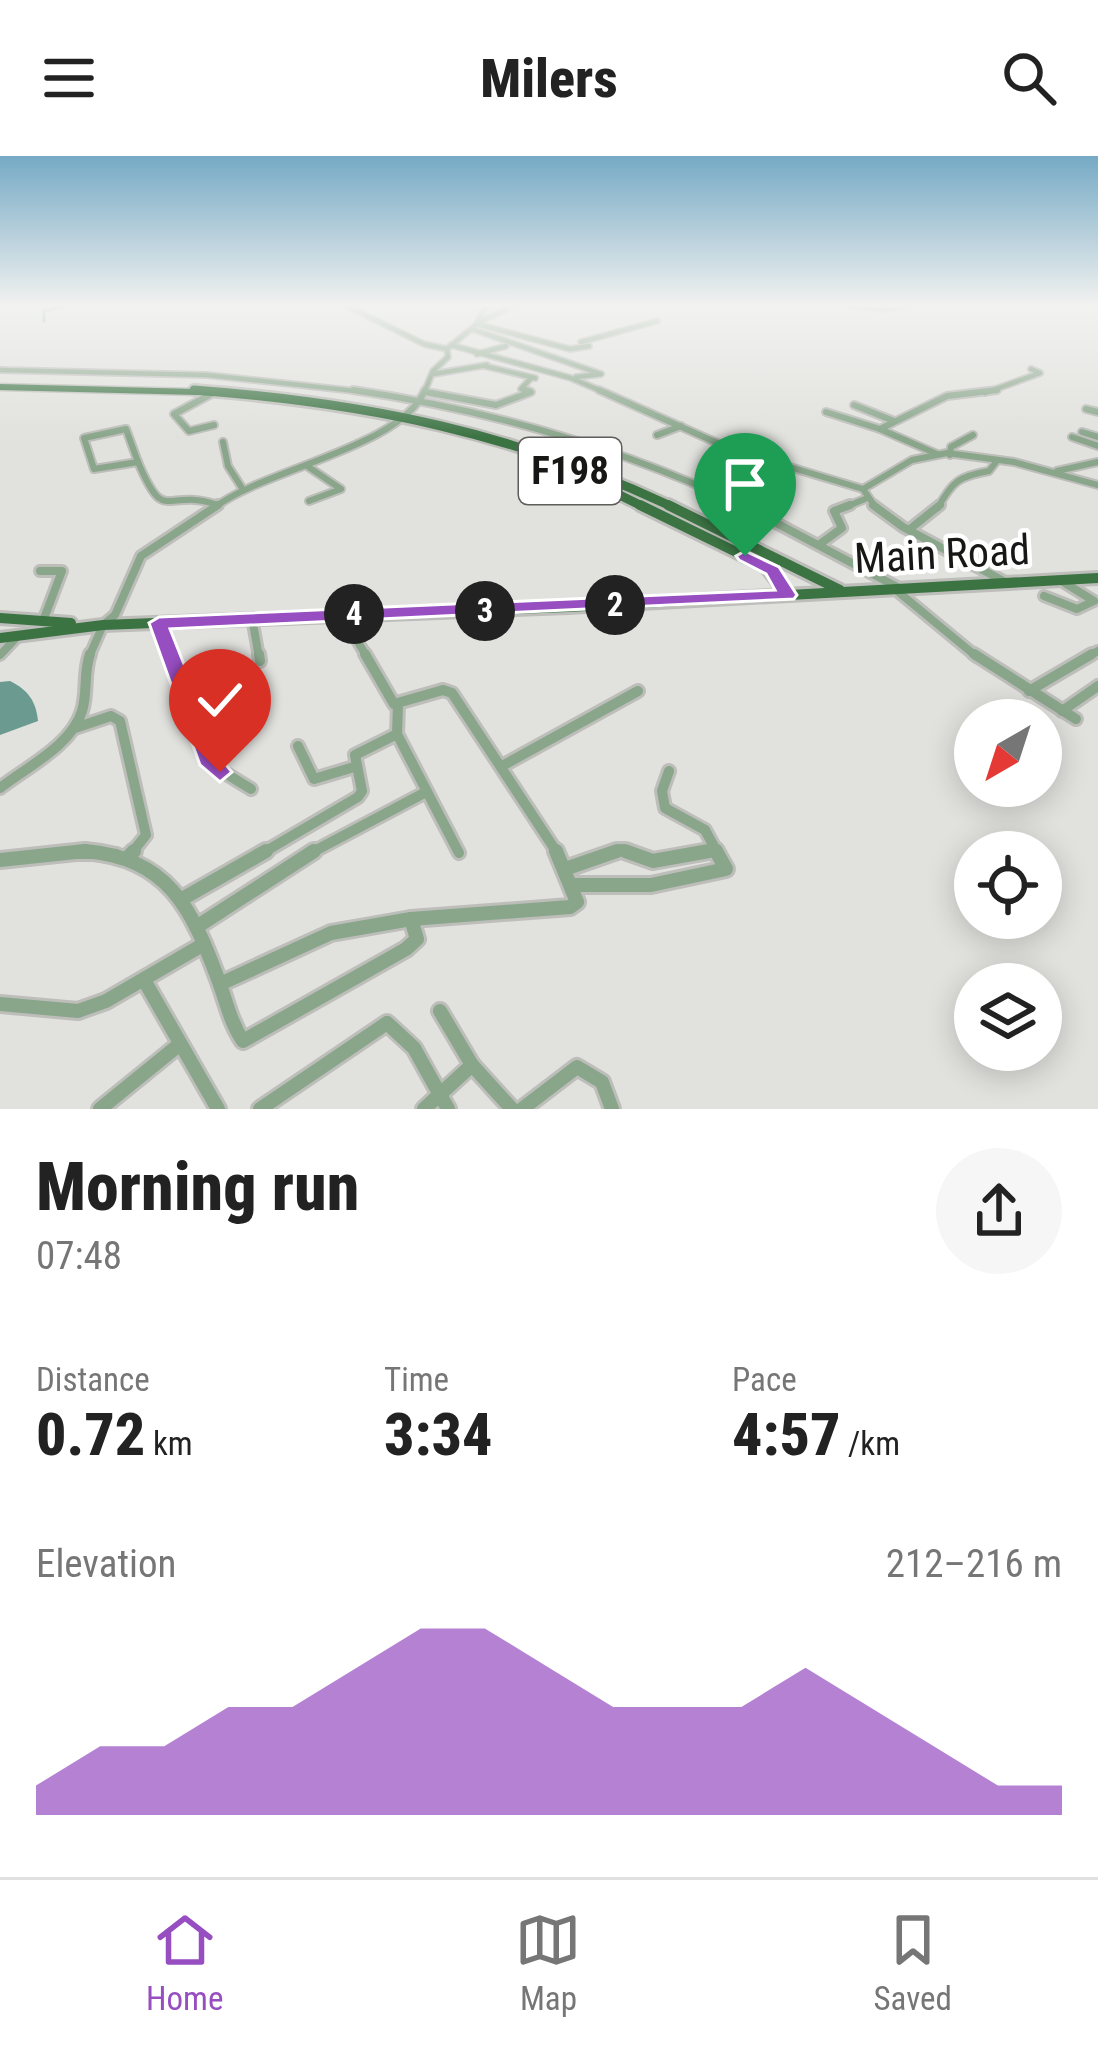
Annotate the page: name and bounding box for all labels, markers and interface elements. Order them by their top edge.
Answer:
icon: menu [36,45,102,111]
icon: search [996,45,1062,111]
text: Milers [480,47,618,110]
pin [694,433,796,556]
road number: F198 [519,438,621,504]
icon: arrive [712,451,778,517]
street label: Main Road [853,525,1031,583]
pin: 2 [585,575,645,635]
pin: 3 [455,581,515,641]
pin: 4 [324,584,384,644]
text: 2 [607,585,623,624]
text: 3 [477,591,493,630]
text: 4 [346,594,362,633]
pin [169,649,271,772]
icon: check [187,667,253,733]
north arrow [954,699,1062,807]
map controls [954,699,1062,1071]
button: locate [954,831,1062,939]
button: layers [954,963,1062,1071]
button: share [936,1148,1062,1274]
text: Morning run [36,1149,359,1226]
text: 07:48 [36,1233,122,1279]
text: Distance [36,1360,150,1399]
text: Time [384,1360,449,1399]
text: Pace [732,1360,797,1399]
text: 0.72 [36,1399,145,1470]
text: 3:34 [384,1399,492,1470]
text: 4:57 [732,1399,840,1470]
text: km [145,1424,193,1463]
text: /km [840,1424,900,1463]
text: Elevation [36,1541,176,1587]
text: 212–216 m [886,1541,1062,1587]
tab: Home [146,1907,223,2018]
tab: Map [515,1907,581,2018]
tab: Saved [874,1907,952,2018]

